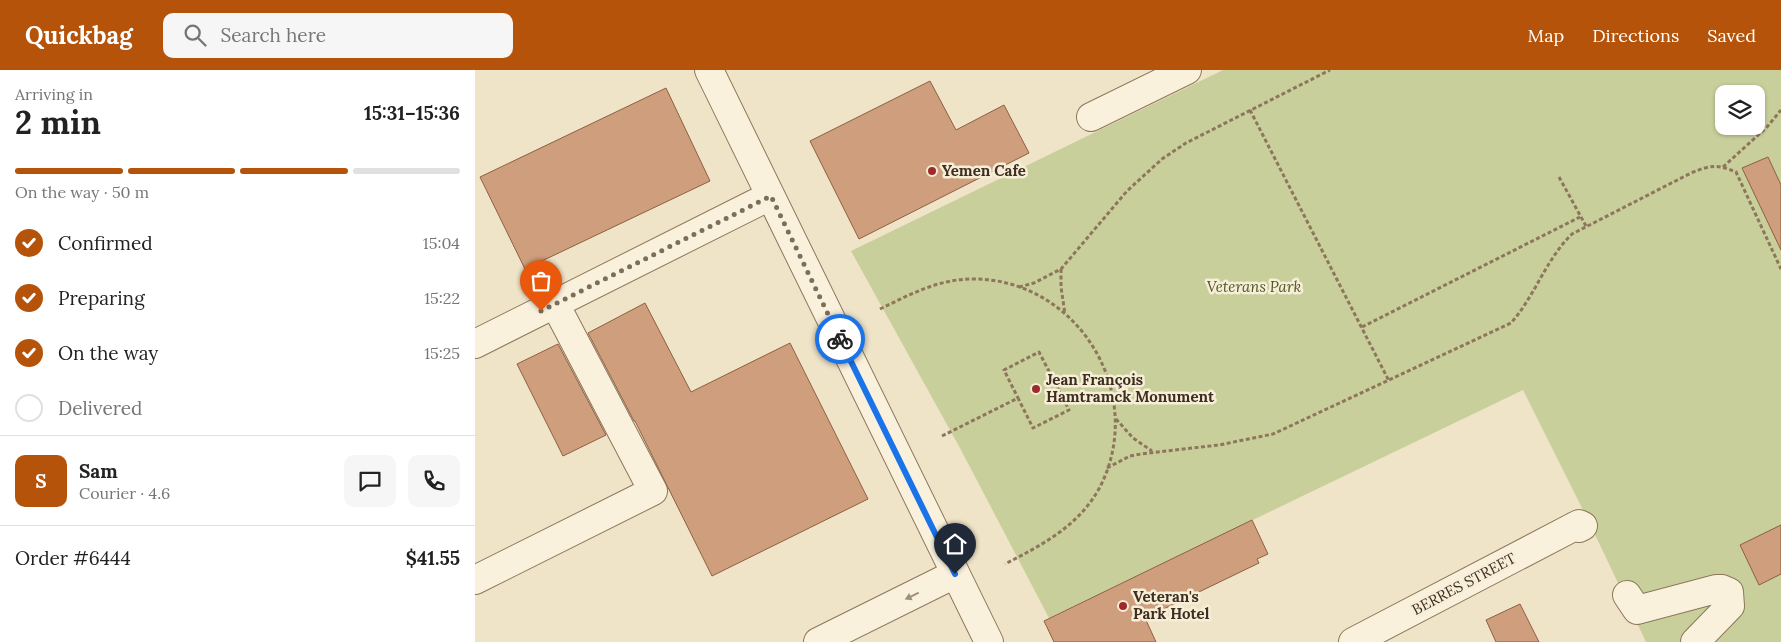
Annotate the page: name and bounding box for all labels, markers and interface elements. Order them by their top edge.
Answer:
search box [163,13,513,58]
text: Quickbag [25,20,133,51]
icon: search [181,21,209,49]
text: Search here [221,23,326,47]
text: Map [1528,24,1564,47]
text: Directions [1592,24,1679,47]
text: Saved [1707,24,1756,47]
text: Arriving in [15,84,93,104]
map controls [1715,85,1765,135]
button: layers [1715,85,1765,135]
text: 15:31–15:36 [364,101,460,125]
text: 2 min [15,102,101,143]
place label: Yemen Cafe [942,161,1026,180]
marker: Yemen Cafe [926,165,938,177]
text: On the way · 50 m [15,182,149,202]
icon: check [15,229,43,257]
text: Confirmed [58,231,153,255]
text: 15:04 [423,233,460,253]
pin [520,260,562,311]
icon: bag [527,267,555,295]
park label: Veterans Park [1207,277,1302,296]
icon: check [15,284,43,312]
text: Preparing [58,286,145,310]
text: 15:22 [424,288,460,308]
courier [815,314,865,364]
icon: bike [826,325,854,353]
icon: check [15,339,43,367]
text: On the way [58,341,158,365]
text: 15:25 [424,343,460,363]
place label: Jean François Hamtramck Monument [1046,370,1215,406]
marker: Jean François Hamtramck Monument [1030,383,1042,395]
text: Delivered [58,396,142,420]
button: chat [344,455,396,507]
button: phone [408,455,460,507]
text: Sam [79,459,118,483]
text: S [35,469,47,493]
text: Courier · 4.6 [79,483,170,503]
pin [934,523,976,574]
icon: home [941,530,969,558]
text: Order #6444 [15,546,131,570]
text: $41.55 [406,546,460,570]
street label: BERRES STREET [1409,548,1519,619]
place label: Veteran's Park Hotel [1133,587,1210,623]
one-way arrow [904,592,919,600]
marker: Veteran's Park Hotel [1117,600,1129,612]

